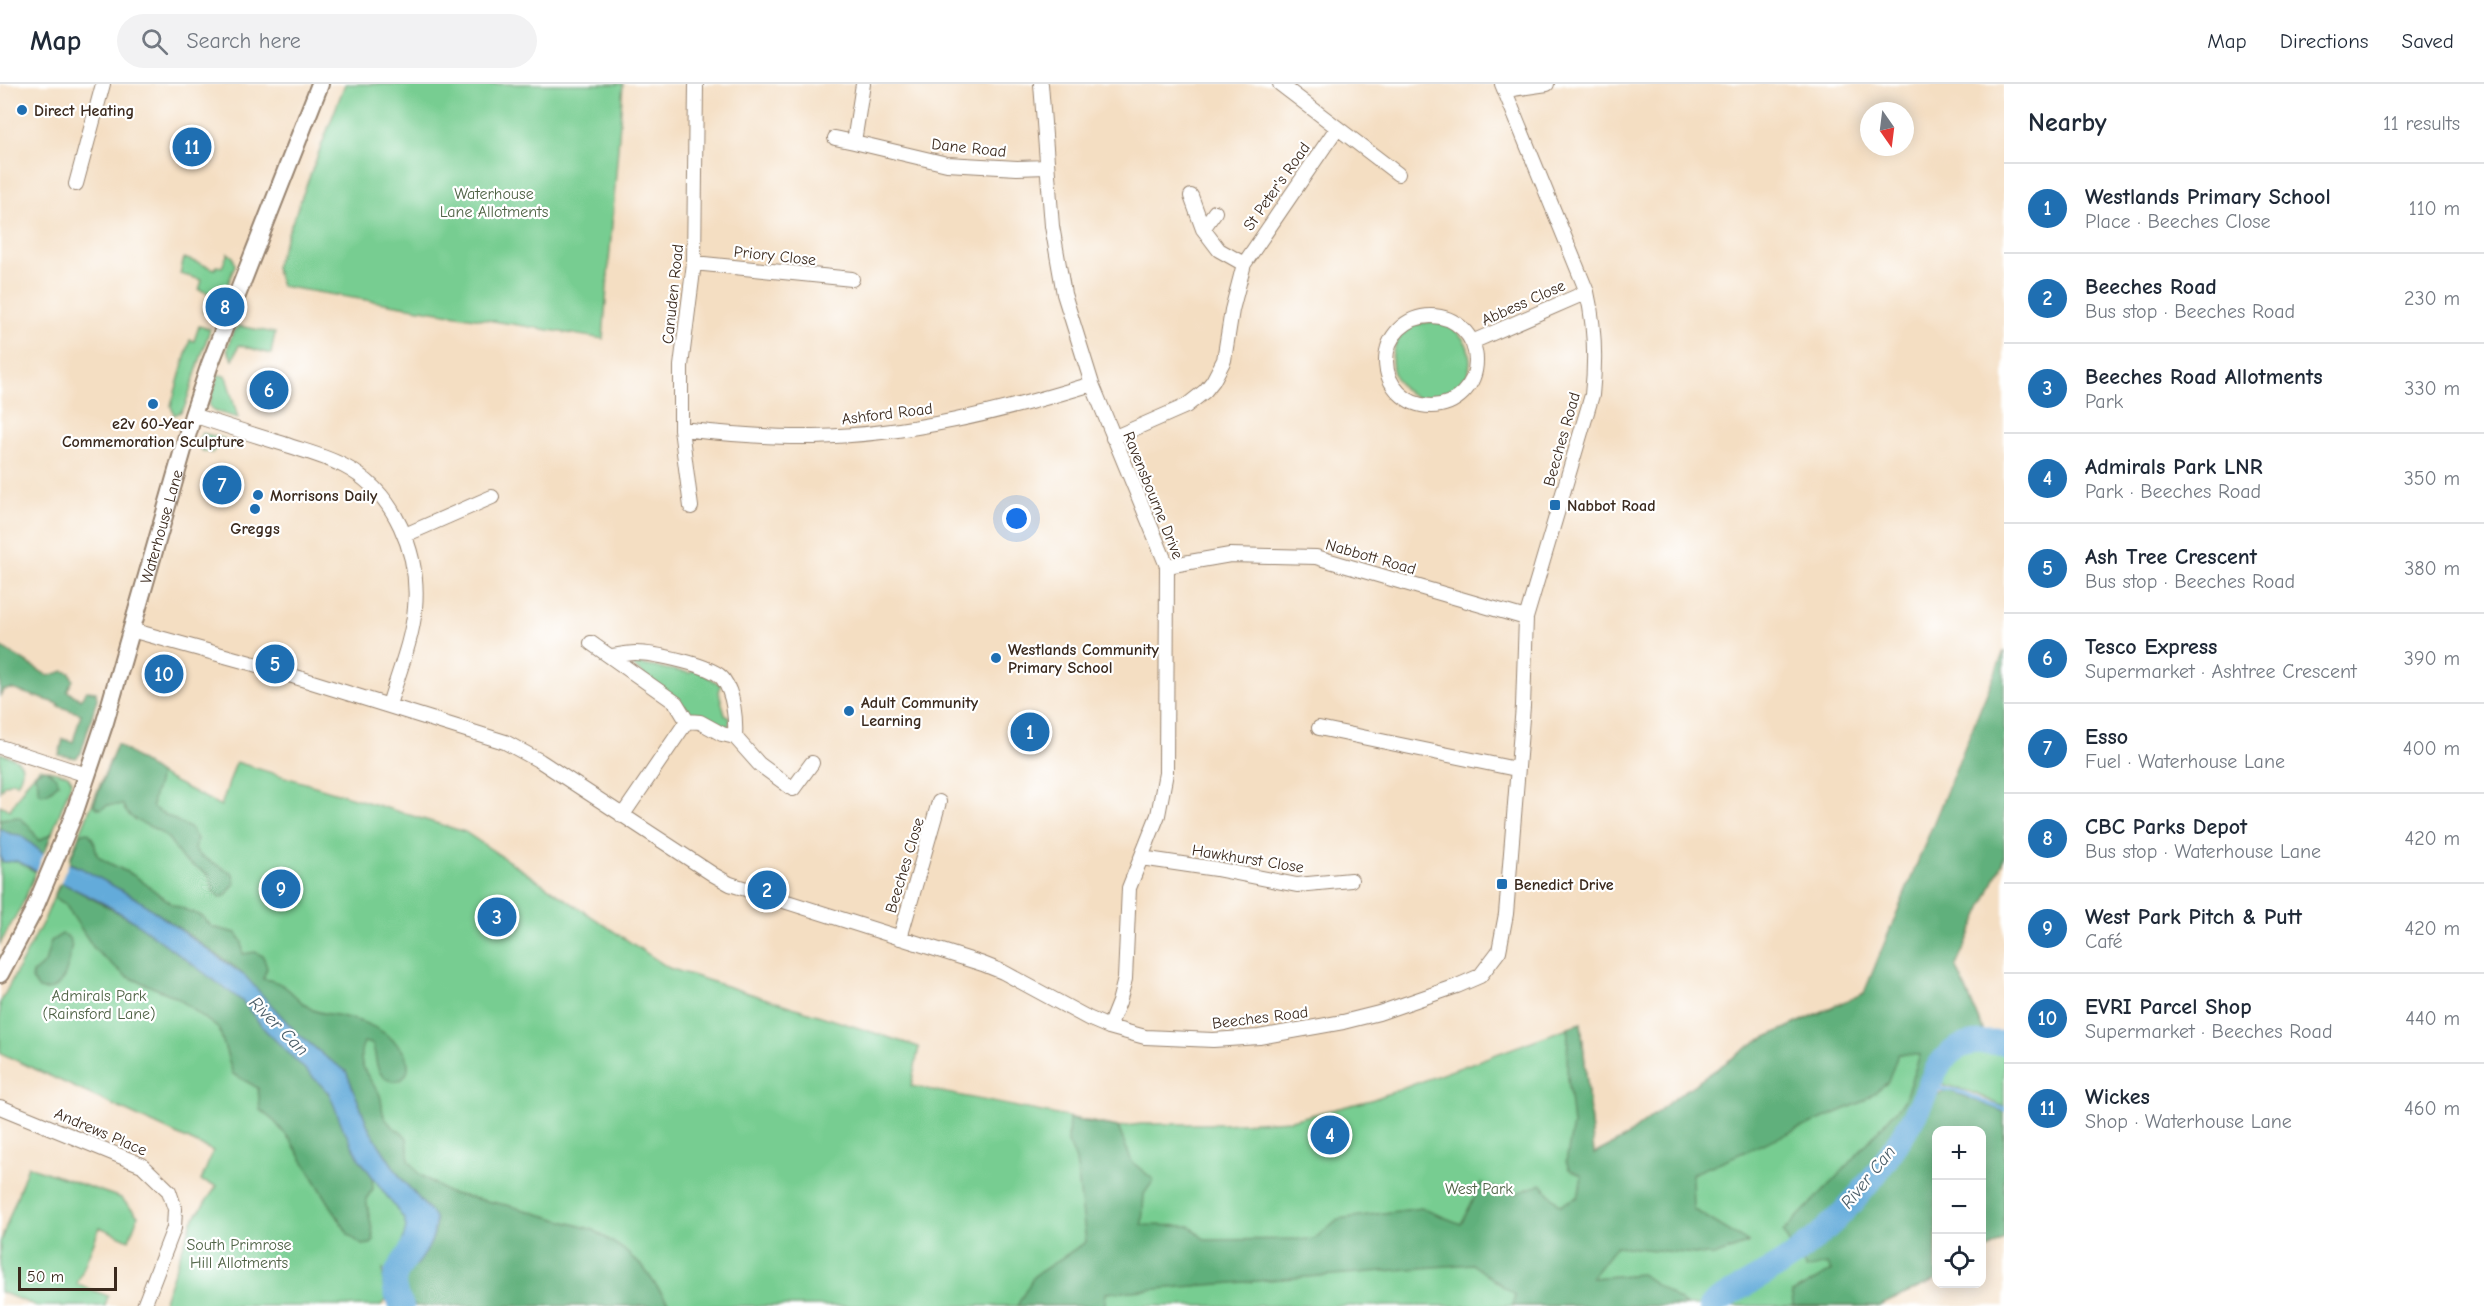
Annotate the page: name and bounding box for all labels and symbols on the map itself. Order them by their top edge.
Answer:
place label: Direct Heating [34,102,134,120]
north arrow [1860,102,1914,156]
marker: Direct Heating [15,103,29,117]
pin: 11 [172,124,212,170]
street label: Dane Road [931,135,1007,161]
street label: St Peter's Road [1240,139,1314,234]
park label: Waterhouse Lane Allotments [440,185,549,221]
street label: Canuden Road [659,243,687,345]
street label: Priory Close [733,243,817,269]
street label: Abbess Close [1479,277,1568,329]
pin: 8 [206,284,244,330]
pin: 6 [250,368,288,412]
street label: Beeches Road [1540,390,1584,488]
marker: e2v 60-Year Commemoration Sculpture [146,397,160,411]
street label: Ashford Road [841,399,934,428]
place label: e2v 60-Year Commemoration Sculpture [62,415,244,451]
street label: Ravensbourne Drive [1119,429,1187,562]
pin: 7 [202,462,242,508]
street label: Waterhouse Lane [137,468,187,586]
place label: Morrisons Daily [270,487,378,505]
marker: Morrisons Daily [251,488,265,502]
place label: Nabbot Road [1567,497,1656,515]
marker: Nabbot Road [1548,498,1562,512]
marker: Greggs [248,502,262,516]
your location [1002,504,1031,533]
place label: Greggs [230,520,280,538]
street label: Nabbott Road [1323,535,1418,578]
place label: Westlands Community Primary School [1008,641,1160,677]
pin: 5 [256,642,294,686]
marker: Westlands Community Primary School [989,651,1003,665]
pin: 10 [144,652,184,696]
place label: Adult Community Learning [861,694,979,730]
marker: Adult Community Learning [842,704,856,718]
pin: 1 [1010,710,1050,754]
street label: Beeches Close [882,816,928,915]
street label: Hawkhurst Close [1191,841,1305,877]
pin: 9 [262,866,300,912]
pin: 2 [748,868,786,912]
place label: Benedict Drive [1514,876,1614,894]
marker: Benedict Drive [1495,877,1509,891]
pin: 3 [478,894,516,940]
park label: Admirals Park (Rainsford Lane) [42,987,156,1023]
water label: River Can [245,992,313,1060]
street label: Beeches Road [1211,1003,1309,1033]
street label: Andrews Place [52,1104,150,1159]
pin: 4 [1310,1112,1350,1158]
water label: River Can [1837,1142,1900,1213]
park label: West Park [1445,1180,1513,1198]
park label: South Primrose Hill Allotments [186,1236,292,1272]
scale bar [18,1264,117,1292]

